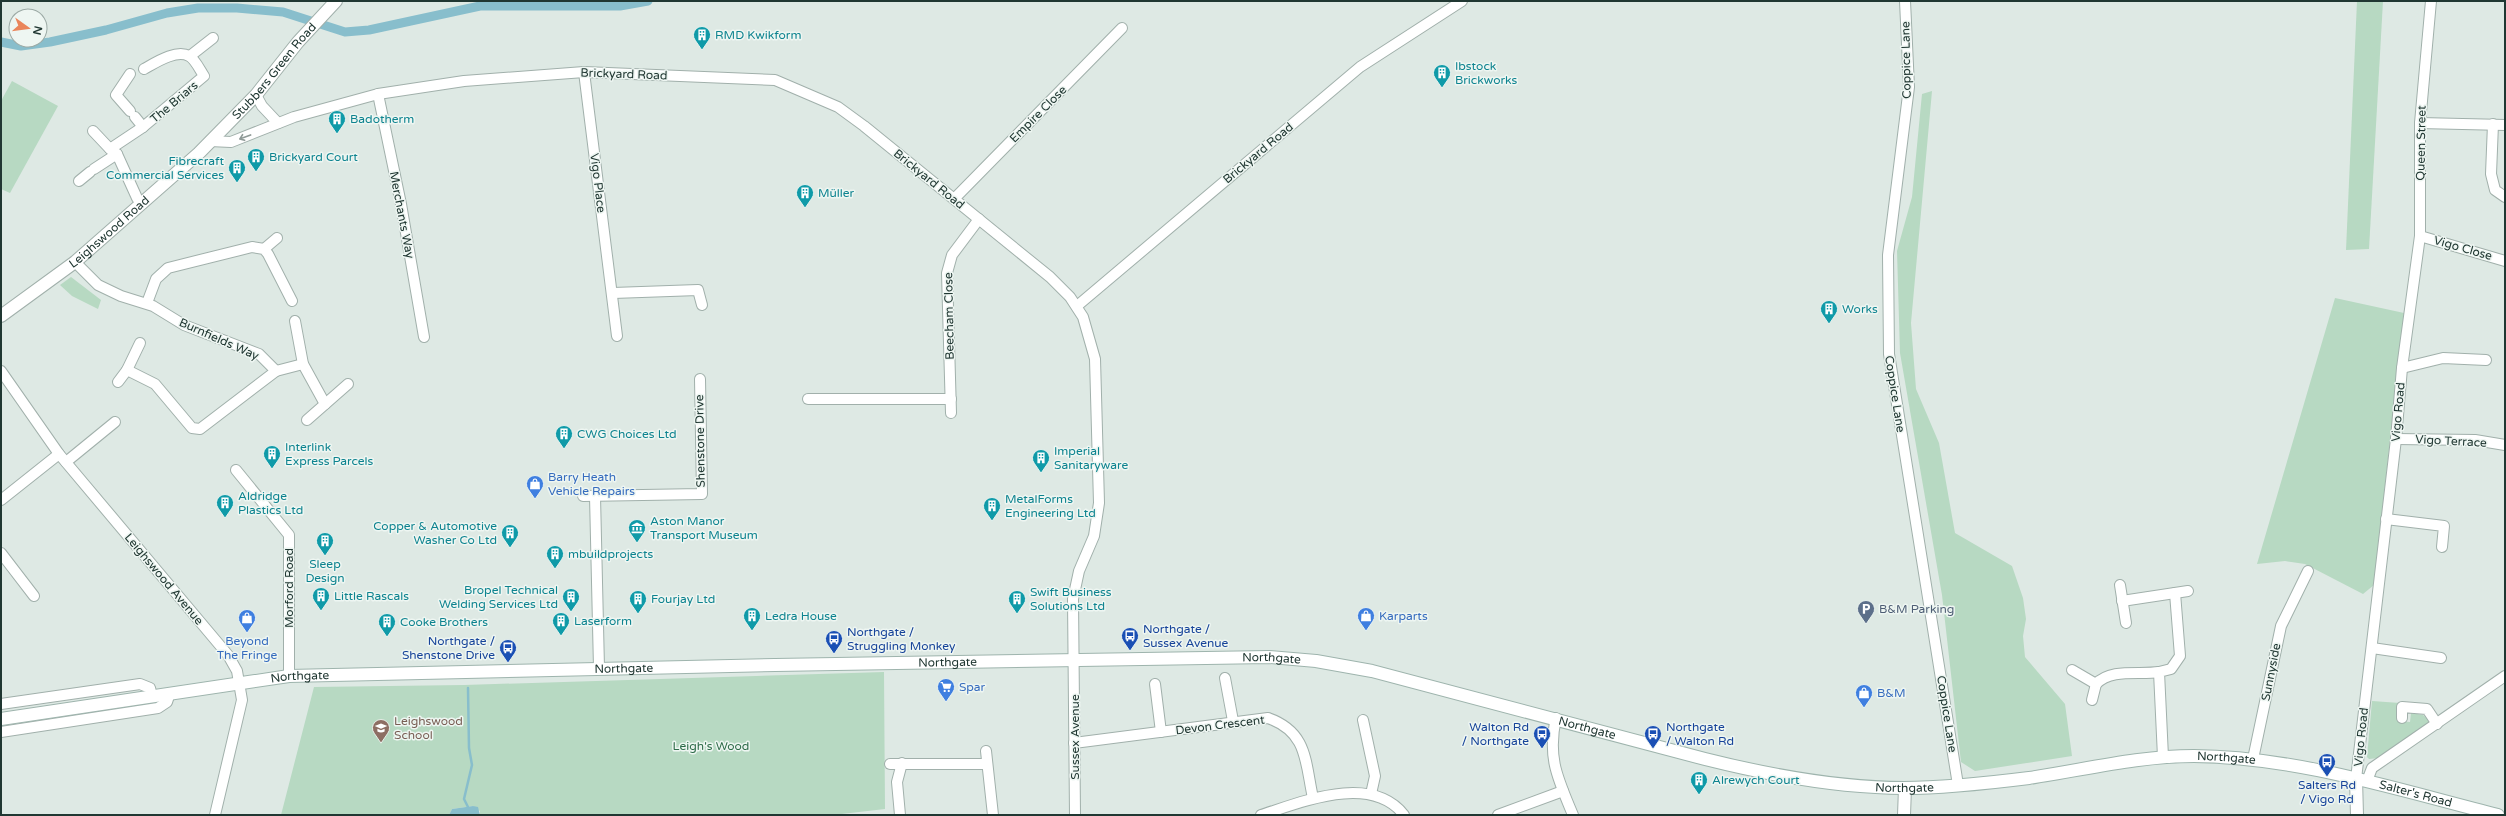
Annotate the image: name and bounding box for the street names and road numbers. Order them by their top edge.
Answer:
street label: Stubbers Green Road [229,20,319,122]
street label: Coppice Lane [1898,21,1914,99]
street label: Brickyard Road [580,65,668,83]
street label: The Briars [148,78,201,126]
street label: Empire Close [1007,83,1069,145]
street label: Queen Street [2413,105,2429,181]
street label: Brickyard Road [1220,120,1296,186]
street label: Brickyard Road [891,146,967,212]
street label: Vigo Place [587,152,609,214]
street label: Merchants Way [387,170,417,260]
street label: Leighswood Road [66,193,152,271]
street label: Vigo Close [2432,233,2494,263]
street label: Beecham Close [941,272,957,360]
street label: Burnfields Way [177,315,262,363]
street label: Coppice Lane [1882,355,1908,434]
street label: Vigo Road [2388,382,2408,442]
street label: Shenstone Drive [692,394,708,488]
street label: Vigo Terrace [2415,432,2487,450]
street label: Leighswood Avenue [122,530,206,628]
street label: Morford Road [282,548,296,628]
street label: Sunnyside [2259,642,2284,702]
street label: Northgate [1242,650,1302,667]
street label: Northgate [918,655,977,670]
street label: Northgate [594,661,653,676]
street label: Northgate [270,668,330,686]
street label: Coppice Lane [1934,675,1960,754]
street label: Sussex Avenue [1068,694,1082,780]
street label: Vigo Road [2351,707,2371,767]
street label: Devon Crescent [1175,713,1266,737]
street label: Northgate [1557,714,1618,742]
street label: Northgate [2197,749,2257,767]
street label: Salter's Road [2378,777,2454,810]
street label: Northgate [1875,780,1934,795]

